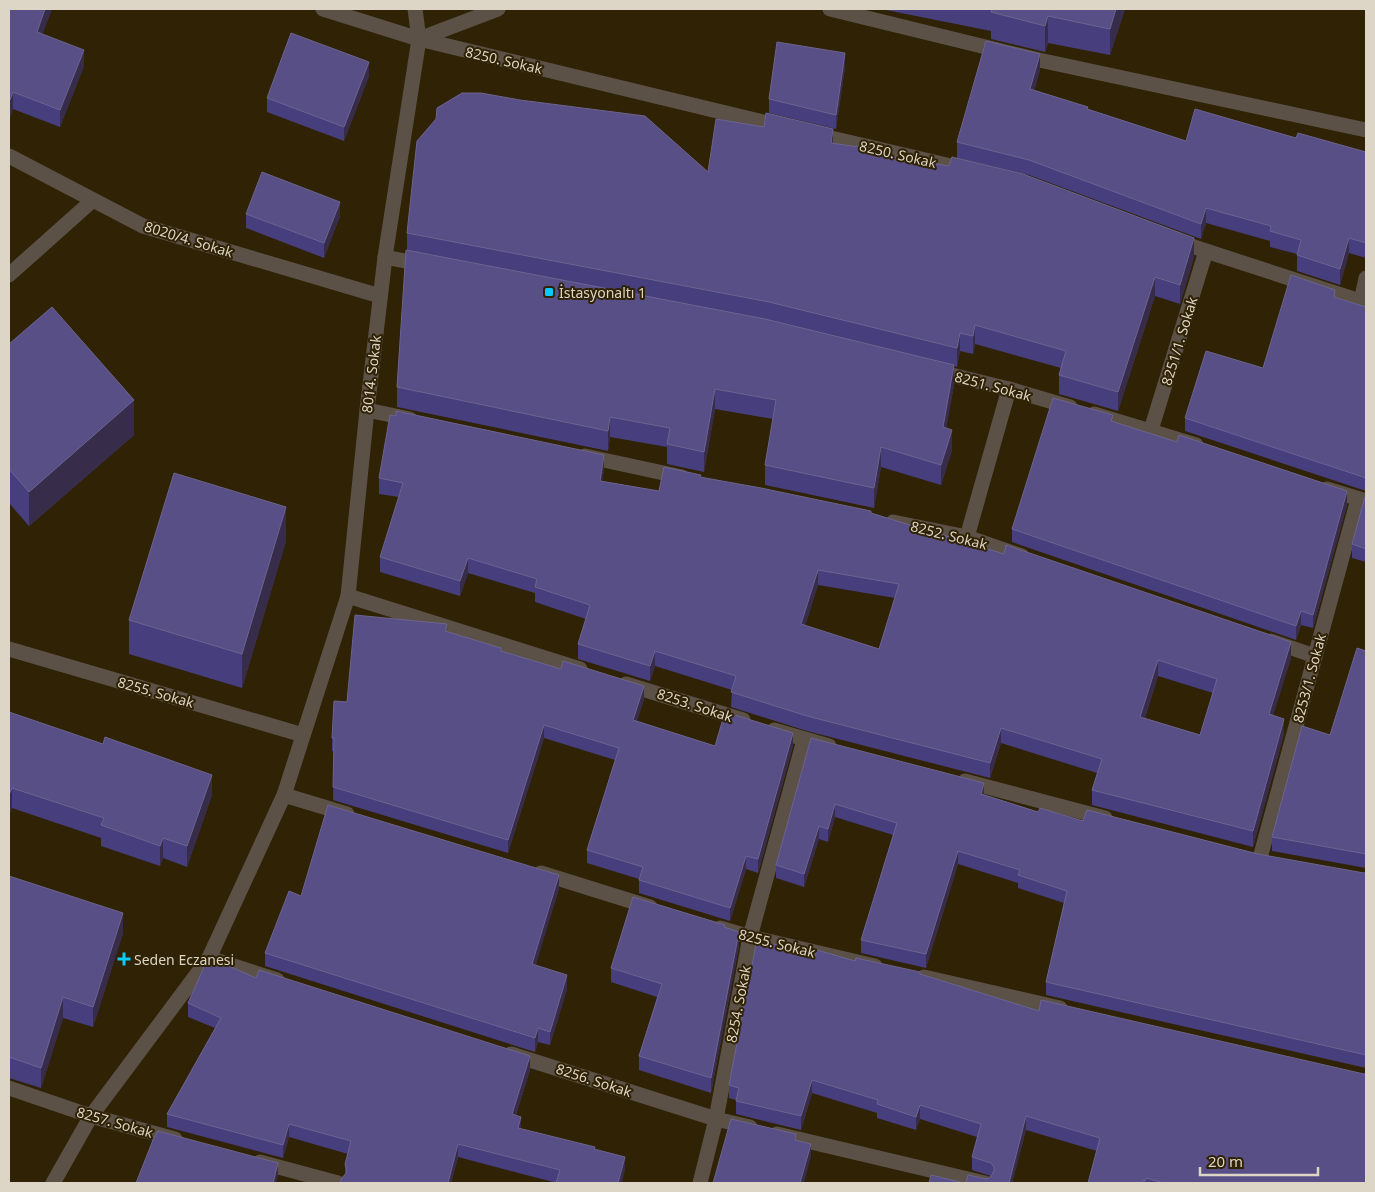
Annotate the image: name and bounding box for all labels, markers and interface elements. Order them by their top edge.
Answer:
street label: 8250. Sokak [464,42,545,78]
street label: 8250. Sokak [858,136,939,172]
street label: 8020/4. Sokak [142,217,236,262]
place label: İstasyonaltı 1 [559,283,646,302]
marker: İstasyonaltı 1 [543,286,555,298]
street label: 8251/1. Sokak [1157,294,1202,388]
street label: 8014. Sokak [357,333,385,414]
street label: 8251. Sokak [953,367,1034,405]
street label: 8252. Sokak [909,516,990,554]
street label: 8253/1. Sokak [1288,631,1330,725]
street label: 8255. Sokak [116,672,197,712]
street label: 8253. Sokak [655,684,736,726]
street label: 8255. Sokak [737,924,818,962]
place label: Seden Eczanesi [134,950,234,969]
marker: Seden Eczanesi [118,953,130,965]
street label: 8254. Sokak [721,963,755,1044]
street label: 8256. Sokak [554,1059,635,1101]
street label: 8257. Sokak [75,1102,156,1142]
scale bar [1200,1144,1318,1176]
text: 20 m [1208,1151,1243,1171]

